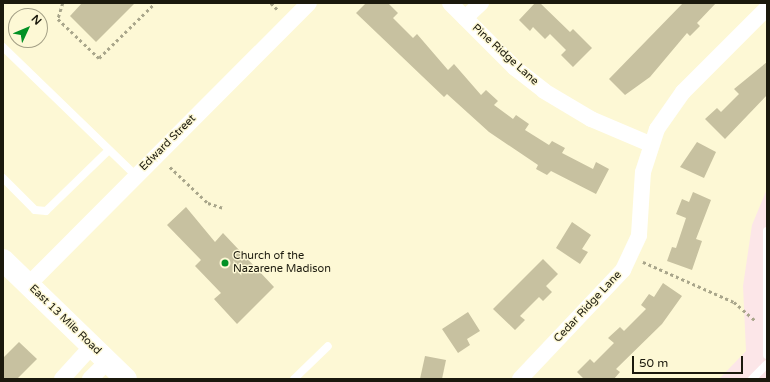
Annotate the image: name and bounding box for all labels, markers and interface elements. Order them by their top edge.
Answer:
north arrow [8,8,48,48]
text: N [29,12,44,28]
street label: Pine Ridge Lane [469,22,541,88]
street label: Edward Street [137,112,199,174]
place label: Church of the Nazarene Madison [233,250,331,276]
marker: Church of the Nazarene Madison [220,258,230,268]
street label: Cedar Ridge Lane [552,269,624,345]
street label: East 13 Mile Road [26,282,104,358]
scale bar [634,348,745,374]
text: 50 m [639,356,668,370]

